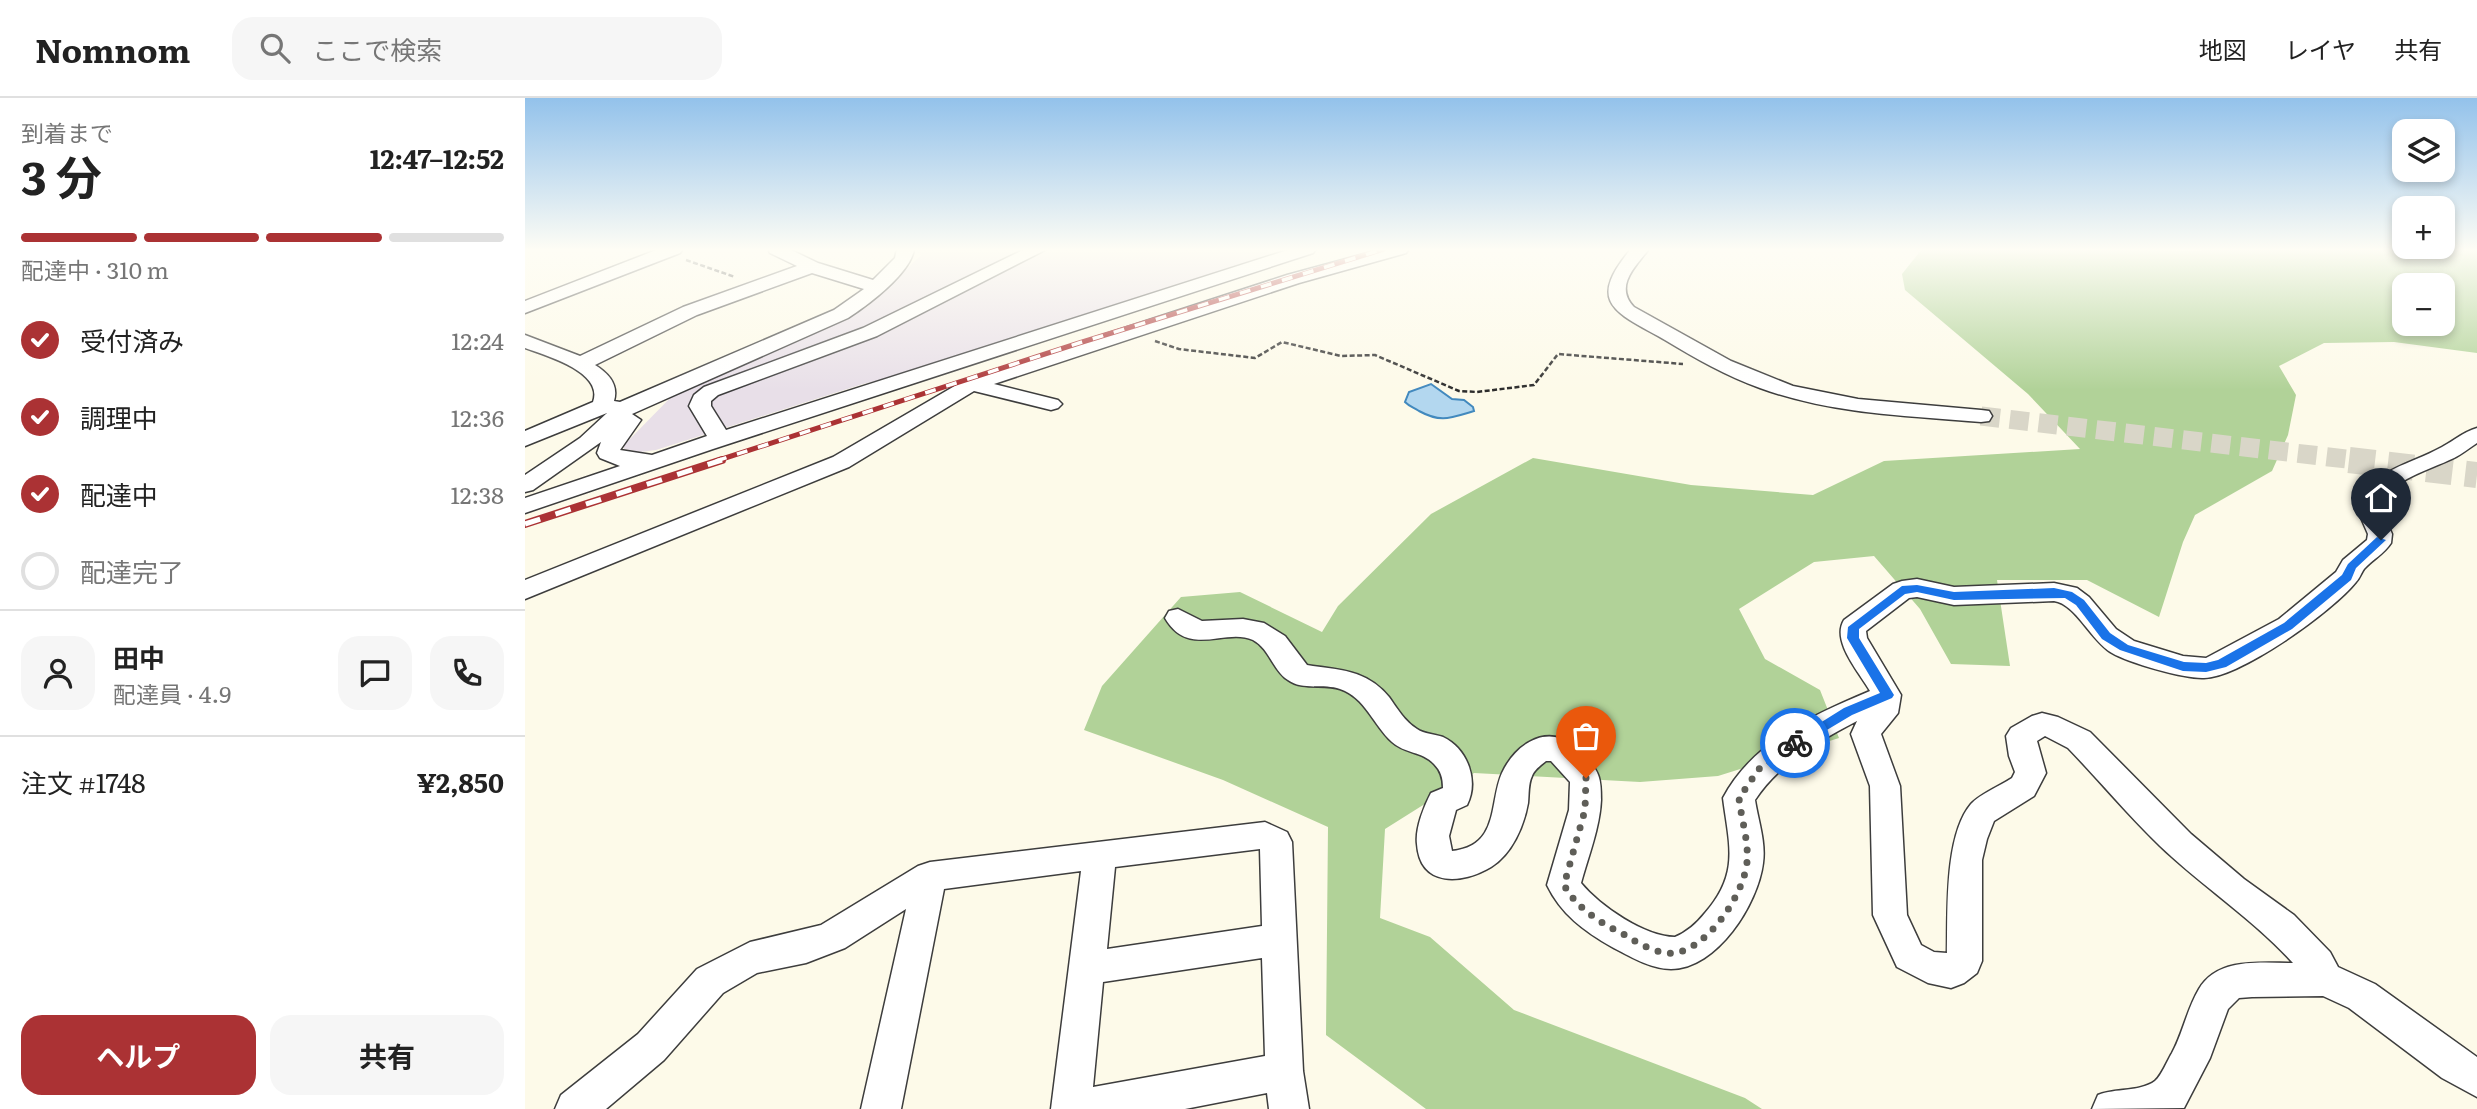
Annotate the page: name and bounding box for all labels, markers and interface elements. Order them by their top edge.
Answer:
search box [232,17,722,80]
text: Nomnom [35,24,190,73]
icon: search [256,29,294,67]
text: ここで検索 [312,29,442,68]
text: 地図 [2199,31,2247,66]
text: レイヤ [2285,31,2356,66]
text: 共有 [2394,31,2442,66]
text: 到着まで [21,115,113,149]
map controls [2392,119,2455,336]
button: layers [2392,119,2455,182]
text: 12:47–12:52 [370,138,504,177]
text: 3 分 [21,141,102,209]
button: + [2392,196,2455,259]
text: 配達中 · 310 m [21,252,169,286]
button: − [2392,273,2455,336]
text: 受付済み [80,320,184,359]
icon: check [21,321,59,359]
text: 12:24 [451,323,504,357]
text: 調理中 [80,397,158,436]
icon: check [21,398,59,436]
text: 12:36 [451,400,504,434]
pin [2351,468,2411,540]
text: 配達中 [80,474,158,513]
icon: check [21,475,59,513]
text: 12:38 [450,477,504,511]
icon: home [2362,479,2400,517]
text: 配達完了 [80,551,184,590]
button: person [21,636,95,710]
button: chat [338,636,412,710]
button: phone [430,636,504,710]
text: 田中 [113,637,165,676]
text: 配達員 · 4.9 [113,676,231,710]
pin [1556,706,1616,778]
courier [1760,708,1830,778]
icon: bag [1567,717,1605,755]
icon: bike [1776,724,1814,762]
text: 注文 #1748 [21,762,146,801]
text: ¥2,850 [417,762,504,801]
button: ヘルプ [21,1015,256,1095]
button: 共有 [270,1015,504,1095]

